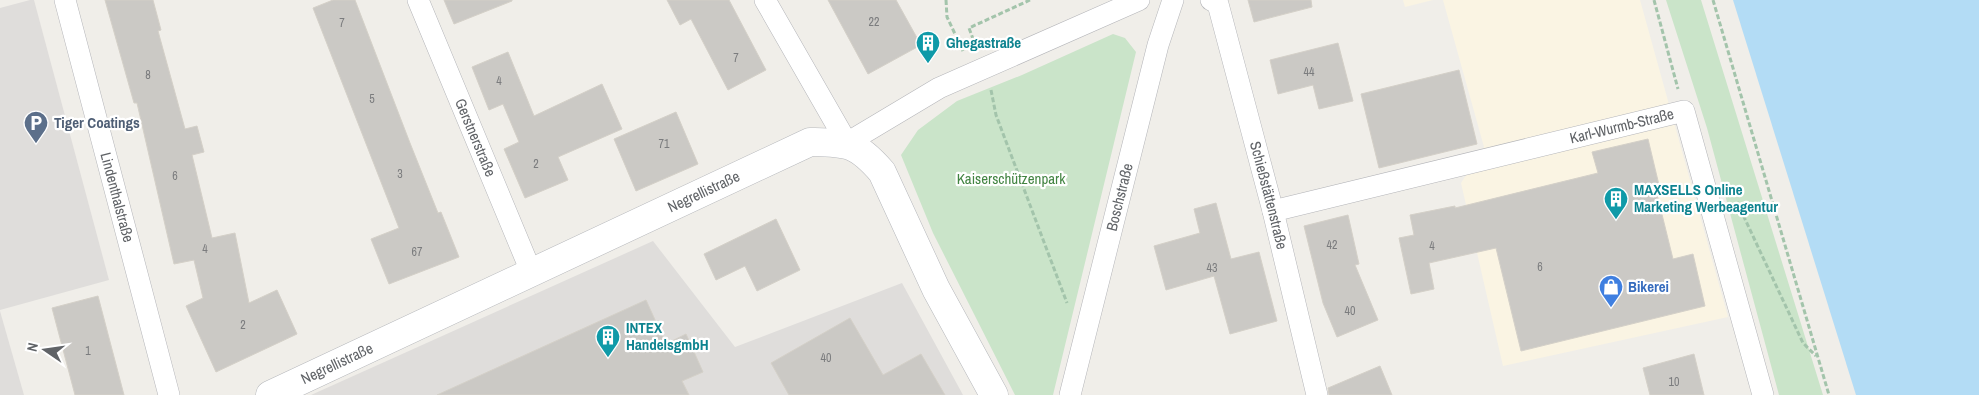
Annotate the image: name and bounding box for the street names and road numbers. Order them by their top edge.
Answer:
street label: Gerstnerstraße [450,95,501,180]
street label: Karl-Wurmb-Straße [1567,103,1676,148]
street label: Schießstättenstraße [1245,139,1293,252]
street label: Lindenthalstraße [96,150,139,245]
street label: Boschstraße [1101,161,1138,233]
street label: Negrellistraße [664,165,743,217]
street label: Negrellistraße [297,337,376,389]

